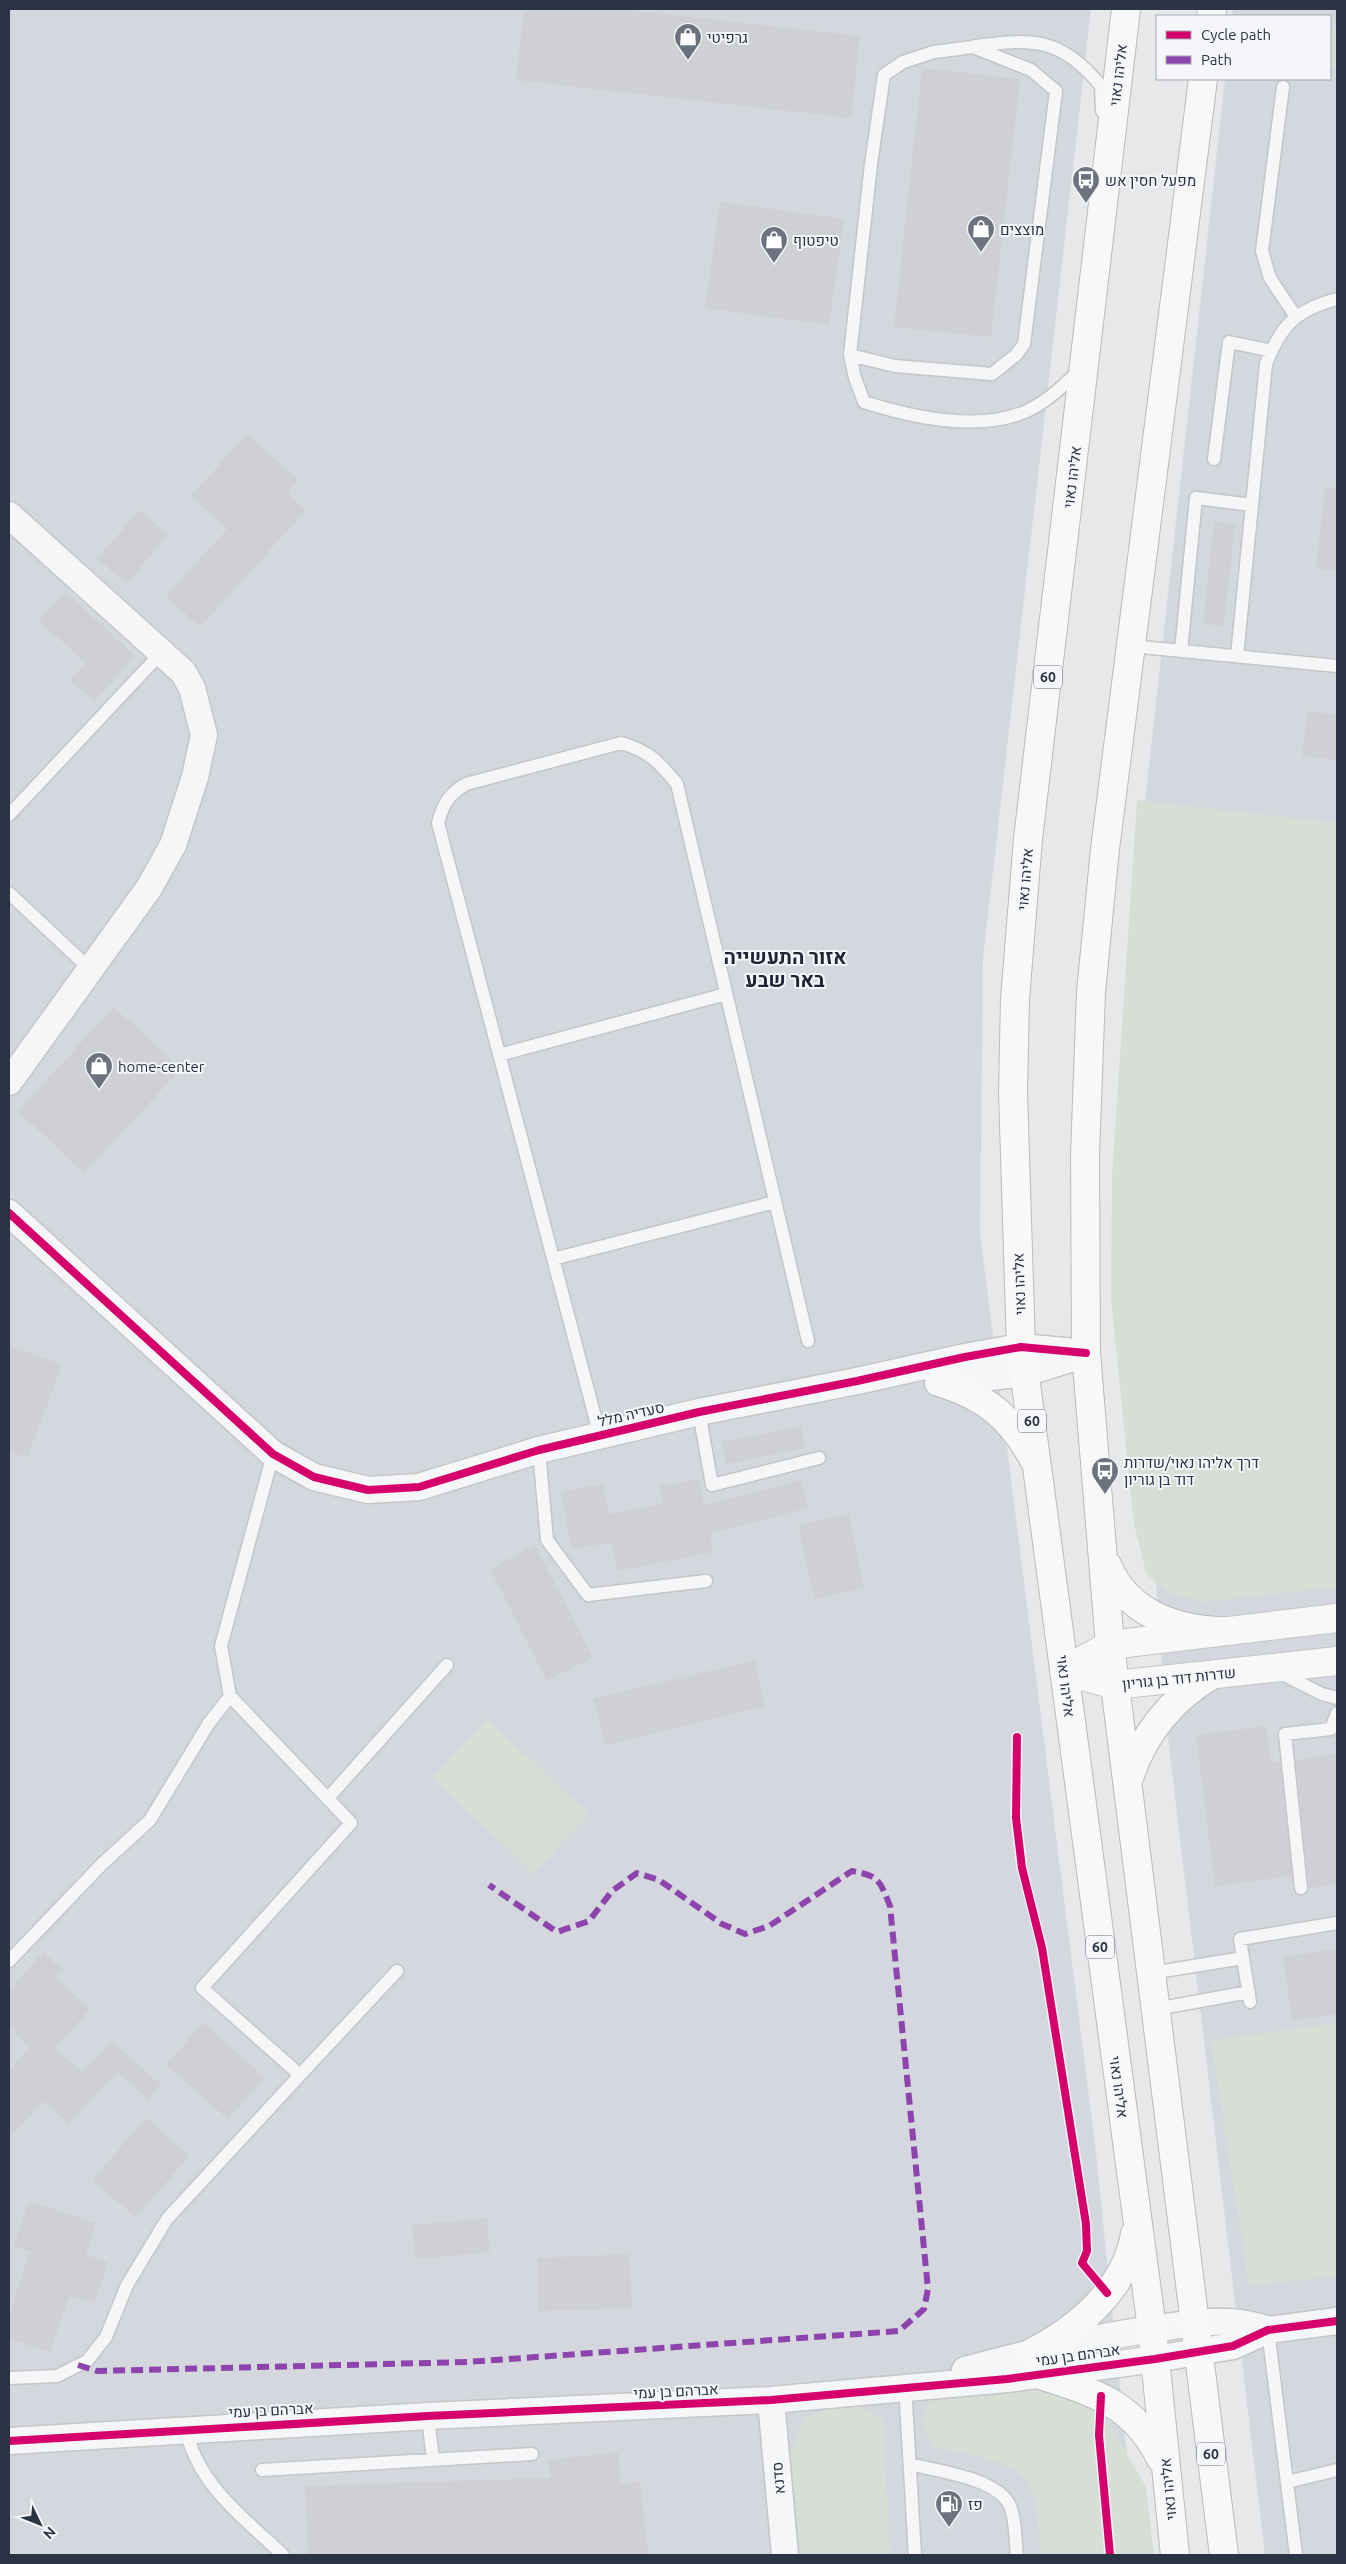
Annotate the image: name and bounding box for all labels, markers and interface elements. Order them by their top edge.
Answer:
legend [1156,15,1331,80]
shop icon: גרפיטי [673,22,703,61]
text: Cycle path [1201,26,1271,43]
place label: גרפיטי [707,29,748,46]
street label: אליהו נאוי [1106,43,1130,107]
text: Path [1201,51,1232,68]
bus stop icon: מפעל חסין אש [1071,165,1101,204]
place label: מפעל חסין אש [1105,172,1196,189]
shop icon: מוצצים [966,214,996,253]
place label: מוצצים [1000,221,1044,238]
shop icon: טיפטוף [759,225,789,264]
place label: טיפטוף [793,232,839,249]
street label: אליהו נאוי [1060,445,1084,509]
road number: 60 [1034,666,1062,689]
street label: אליהו נאוי [1014,847,1036,911]
district label: אזור התעשייה באר שבע [723,945,847,991]
shop icon: home-center [84,1051,114,1090]
place label: home-center [118,1058,205,1075]
street label: אליהו נאוי [1009,1252,1029,1316]
street label: סעדיה מלל [596,1398,666,1430]
road number: 60 [1018,1410,1046,1432]
place label: דרך אליהו נאוי/שדרות דוד בן גוריון [1124,1454,1259,1488]
bus stop icon: דרך אליהו נאוי/שדרות דוד בן גוריון [1090,1456,1120,1495]
street label: אליהו נאוי [1054,1654,1078,1718]
street label: שדרות דוד בן גוריון [1121,1664,1237,1692]
road number: 60 [1086,1935,1114,1958]
street label: אליהו נאוי [1106,2055,1132,2119]
street label: אברהם בן עמי [1035,2341,1121,2369]
street label: אברהם בן עמי [633,2380,719,2402]
street label: אברהם בן עמי [228,2399,314,2421]
road number: 60 [1197,2442,1225,2466]
street label: אליהו נאוי [1156,2457,1180,2521]
street label: סדנא [768,2461,788,2495]
fuel station icon: פז [934,2489,964,2528]
place label: פז [968,2496,983,2513]
north arrow [15,2499,65,2549]
text: N [40,2524,59,2542]

